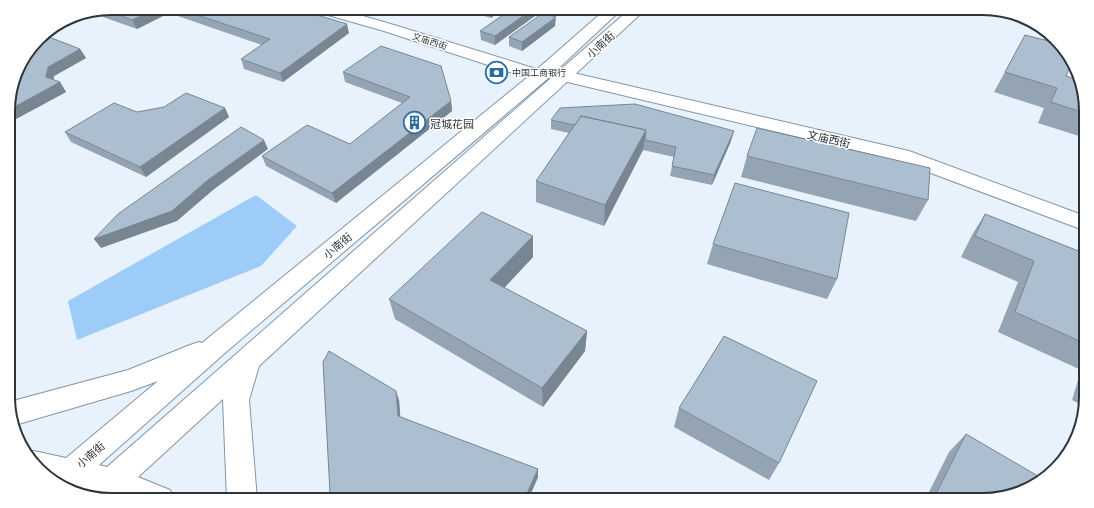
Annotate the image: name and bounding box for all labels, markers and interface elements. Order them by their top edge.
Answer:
street label: 小南街 [582,27,618,61]
street label: 文庙西街 [411,29,449,53]
bank icon: 中国工商银行 [483,59,509,85]
place label: 中国工商银行 [512,66,566,79]
building icon: 冠城花园 [401,110,427,136]
place label: 冠城花园 [430,115,474,131]
street label: 文庙西街 [806,125,852,151]
street label: 小南街 [319,228,355,262]
street label: 小南街 [72,437,108,471]

